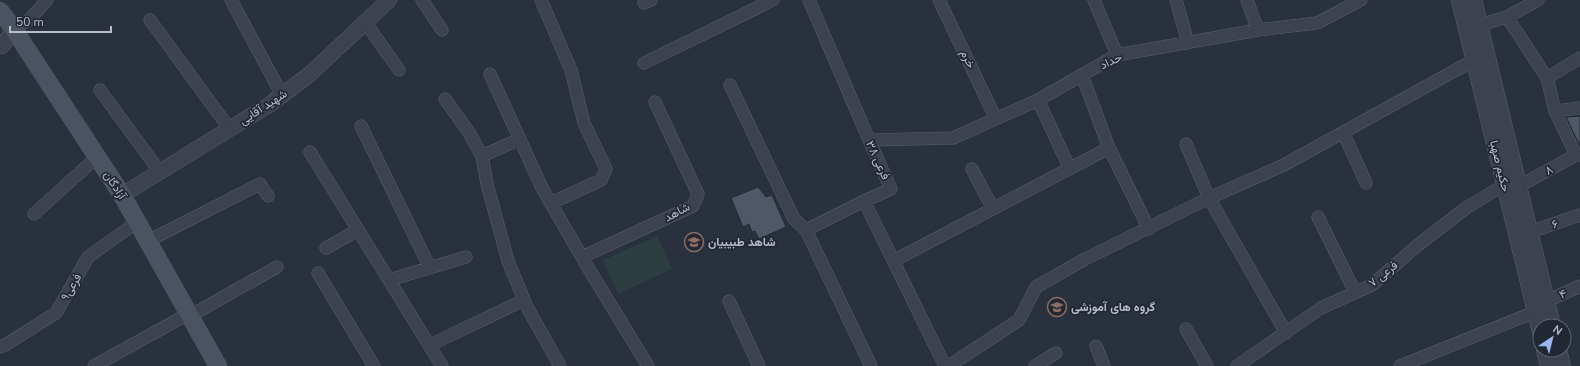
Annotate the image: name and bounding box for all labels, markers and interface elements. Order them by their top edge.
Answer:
scale bar [10,8,111,34]
text: 50 m [16,14,44,30]
street label: خرم [957,47,979,71]
street label: حداد [1097,49,1125,73]
street label: شهید آقایی [236,86,290,128]
street label: فرعی ۳۸ [862,138,894,182]
street label: حکیم صهبا [1486,139,1514,193]
street label: ۸ [1542,161,1556,179]
street label: آزادگان [100,168,131,203]
street label: شاهد [661,199,693,225]
street label: ۶ [1550,215,1561,233]
school or university icon: شاهد طبیبیان [683,231,705,253]
place label: شاهد طبیبیان [708,234,776,250]
street label: فرعی ۷ [1365,257,1401,291]
street label: فرعی۹ [57,270,85,304]
street label: ۴ [1557,285,1570,303]
school or university icon: گروه های آموزشی [1046,296,1068,318]
place label: گروه های آموزشی [1071,299,1156,315]
north arrow [1532,318,1572,358]
text: N [1550,322,1565,339]

